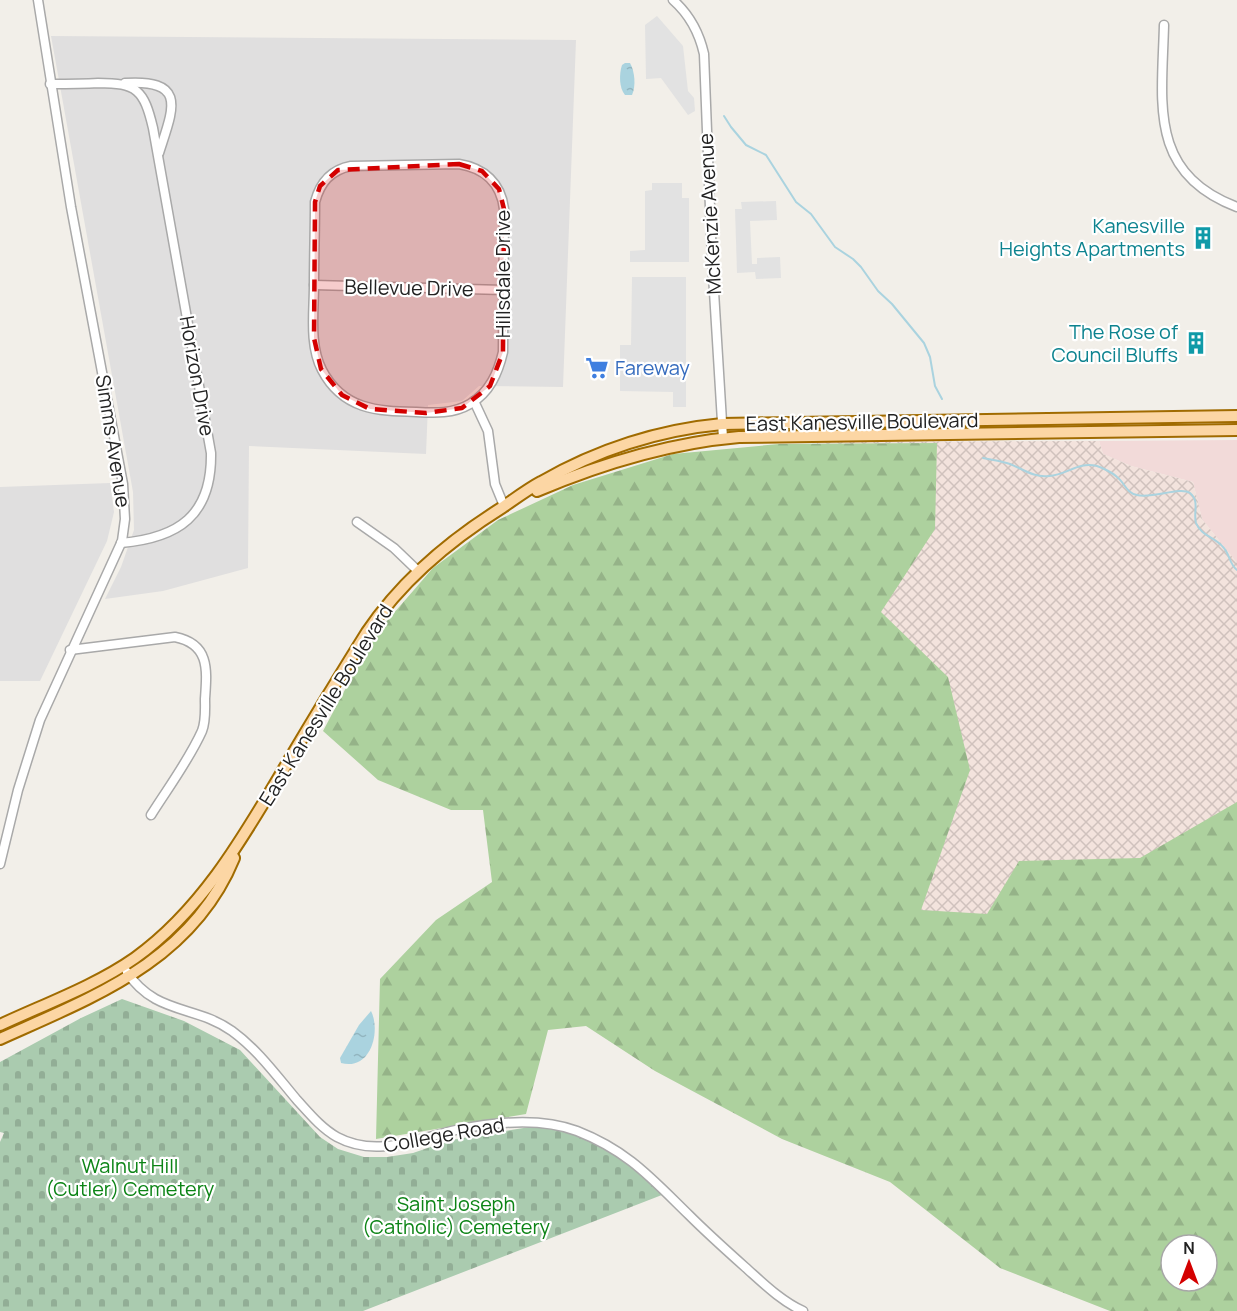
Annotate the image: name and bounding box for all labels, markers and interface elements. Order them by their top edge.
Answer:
street label: McKenzie Avenue [692,133,727,295]
street label: Hillsdale Drive [489,210,516,338]
place label: Kanesville Heights Apartments [999,212,1185,262]
building icon: Kanesville Heights Apartments [1190,225,1216,251]
street label: Bellevue Drive [344,273,474,302]
street label: Horizon Drive [174,314,221,438]
place label: The Rose of Council Bluffs [1051,318,1178,368]
building icon: The Rose of Council Bluffs [1183,330,1209,356]
place label: Fareway [615,354,690,381]
supermarket icon: Fareway [584,355,610,381]
street label: Simms Avenue [90,373,137,509]
street label: East Kanesville Boulevard [745,406,979,437]
street label: East Kanesville Boulevard [252,599,399,811]
street label: College Road [381,1111,506,1158]
park label: Walnut Hill (Cutler) Cemetery [46,1152,215,1202]
park label: Saint Joseph (Catholic) Cemetery [362,1190,551,1240]
north arrow [1159,1233,1219,1293]
text: N [1183,1237,1195,1259]

